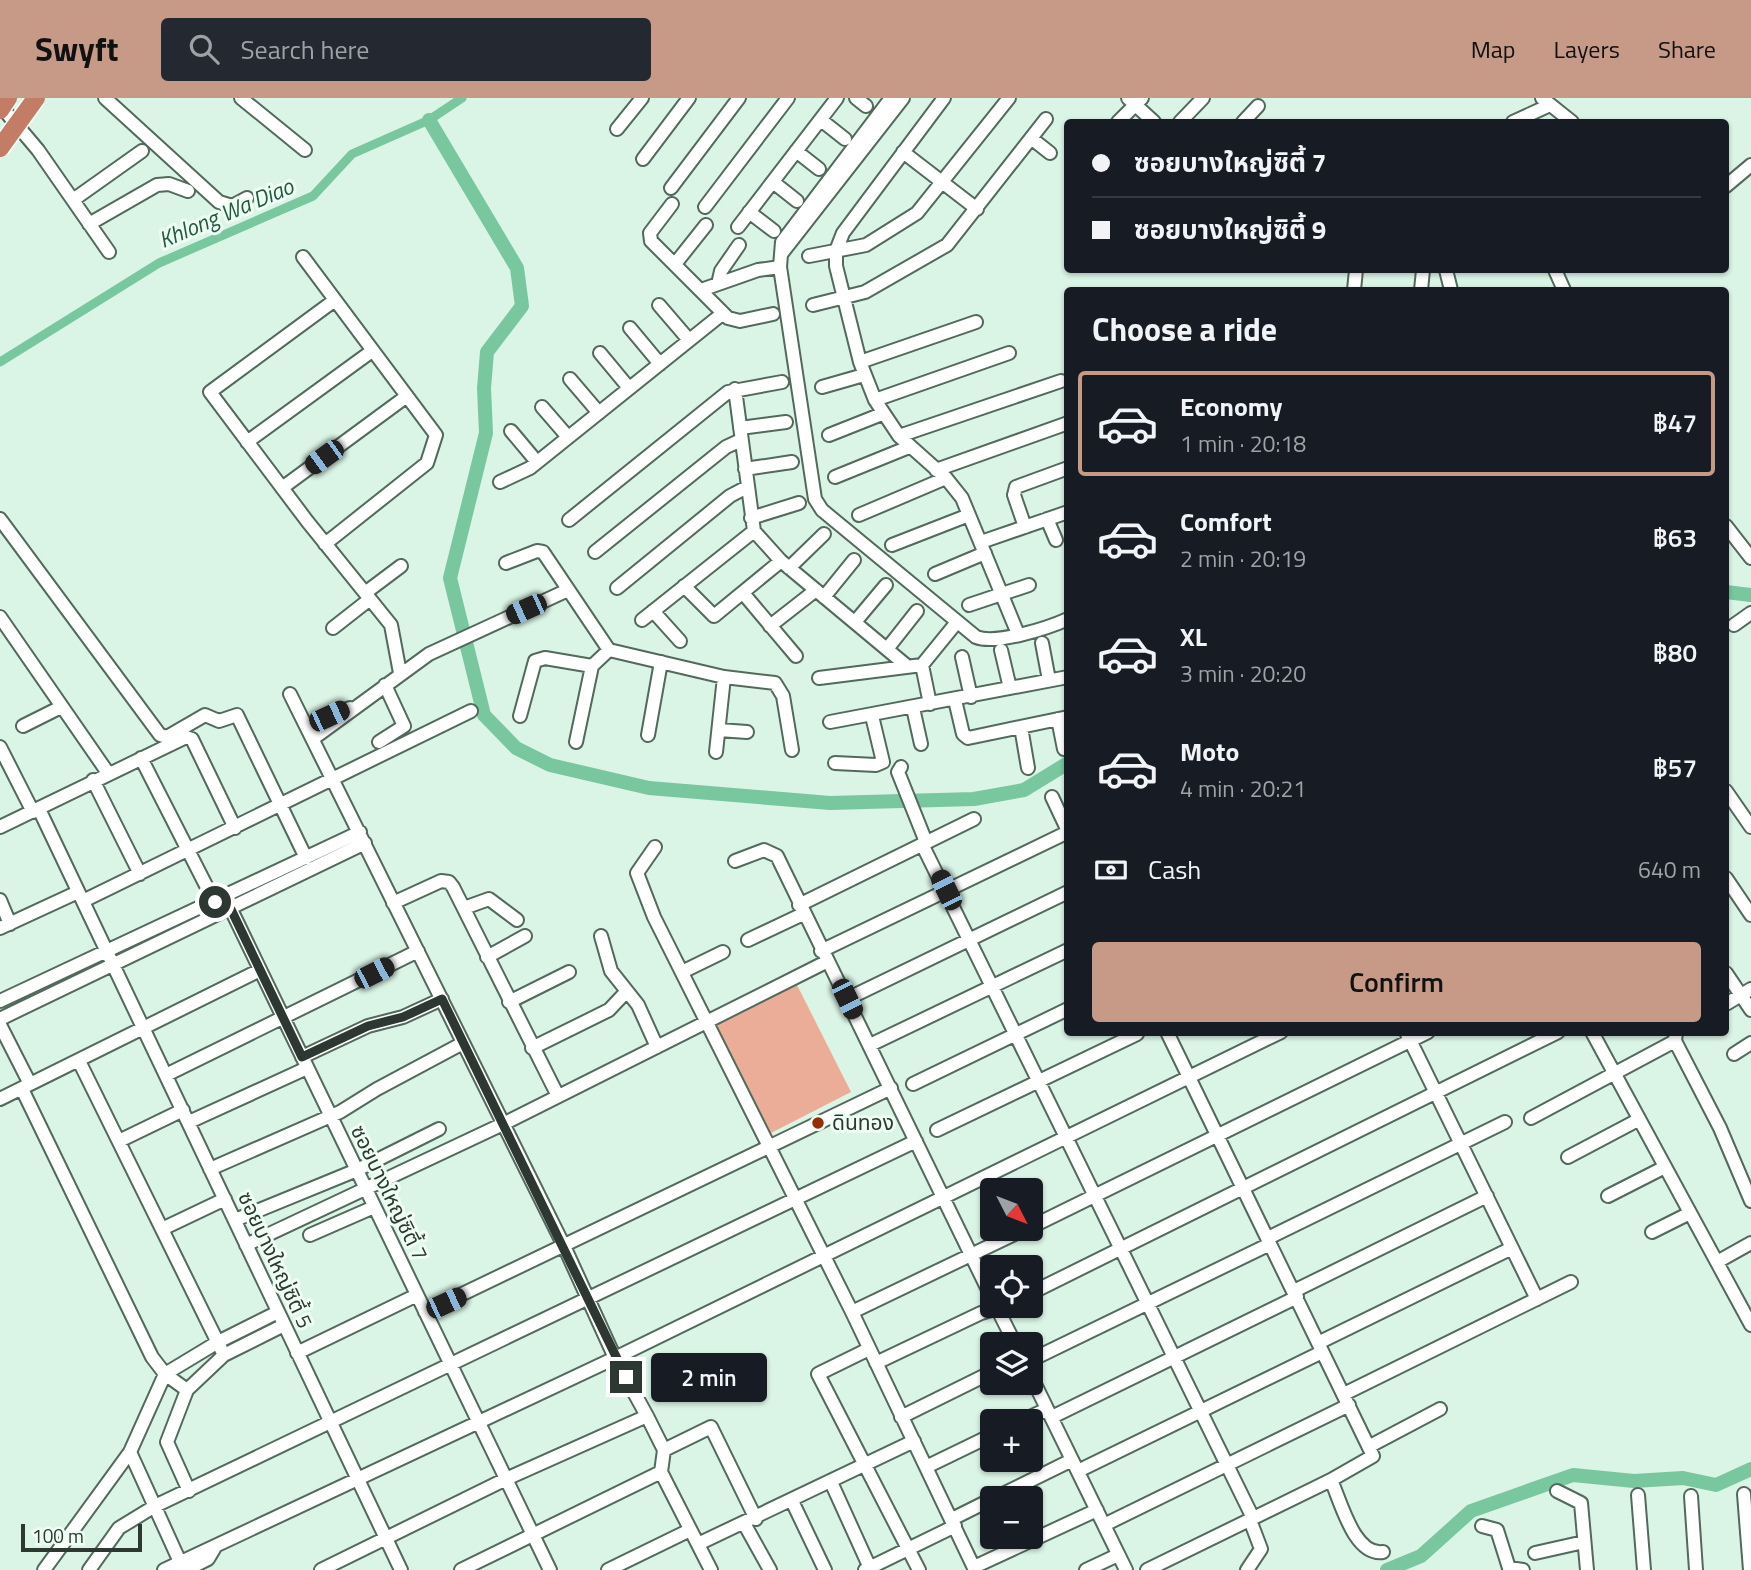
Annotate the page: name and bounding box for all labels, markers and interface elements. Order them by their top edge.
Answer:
search box [161,18,651,81]
text: Swyft [35,24,119,74]
icon: search [185,30,223,68]
text: Search here [241,30,369,69]
text: Map [1471,31,1516,67]
text: Layers [1554,31,1620,67]
text: Share [1658,31,1716,67]
text: ซอยบางใหญ่ซิตี้ 7 [1134,143,1326,182]
water label: Khlong Wa Diao [153,168,299,257]
text: ซอยบางใหญ่ซิตี้ 9 [1134,210,1326,249]
text: Choose a ride [1092,305,1277,353]
text: Economy [1180,387,1282,426]
icon: car [1096,392,1159,455]
text: ฿47 [1653,403,1697,442]
text: 1 min · 20:18 [1180,426,1306,461]
car [301,436,348,478]
text: Comfort [1180,502,1272,541]
icon: car [1096,507,1159,570]
text: ฿63 [1653,518,1697,557]
text: 2 min · 20:19 [1180,541,1306,576]
car [503,591,550,627]
text: XL [1180,617,1207,656]
icon: car [1096,622,1159,685]
text: ฿80 [1653,633,1697,672]
text: 3 min · 20:20 [1180,656,1306,691]
car [306,698,353,734]
text: Moto [1180,732,1239,771]
icon: car [1096,737,1159,800]
text: ฿57 [1653,748,1697,787]
text: 4 min · 20:21 [1180,771,1306,806]
text: Cash [1148,850,1201,889]
icon: cash [1092,851,1130,889]
text: 640 m [1638,852,1701,887]
car [928,867,965,913]
route start [199,886,231,918]
button: Confirm [1092,942,1701,1022]
car [351,954,398,992]
car [829,976,866,1022]
place label: ดินทอง [832,1106,894,1138]
marker: ดินทอง [810,1115,826,1131]
street label: ซอยบางใหญ่ซิตี้ 7 [343,1119,437,1266]
north arrow [980,1178,1043,1241]
map controls [980,1178,1043,1549]
street label: ซอยบางใหญ่ซิตี้ 5 [230,1186,322,1333]
button: locate [980,1255,1043,1318]
car [423,1285,470,1321]
button: layers [980,1332,1043,1395]
callout: 2 min [650,1352,766,1402]
text: 2 min [681,1360,737,1395]
route end [610,1361,642,1393]
button: + [980,1409,1043,1472]
button: − [980,1486,1043,1549]
scale bar [21,1521,142,1553]
text: 100 m [32,1521,84,1550]

